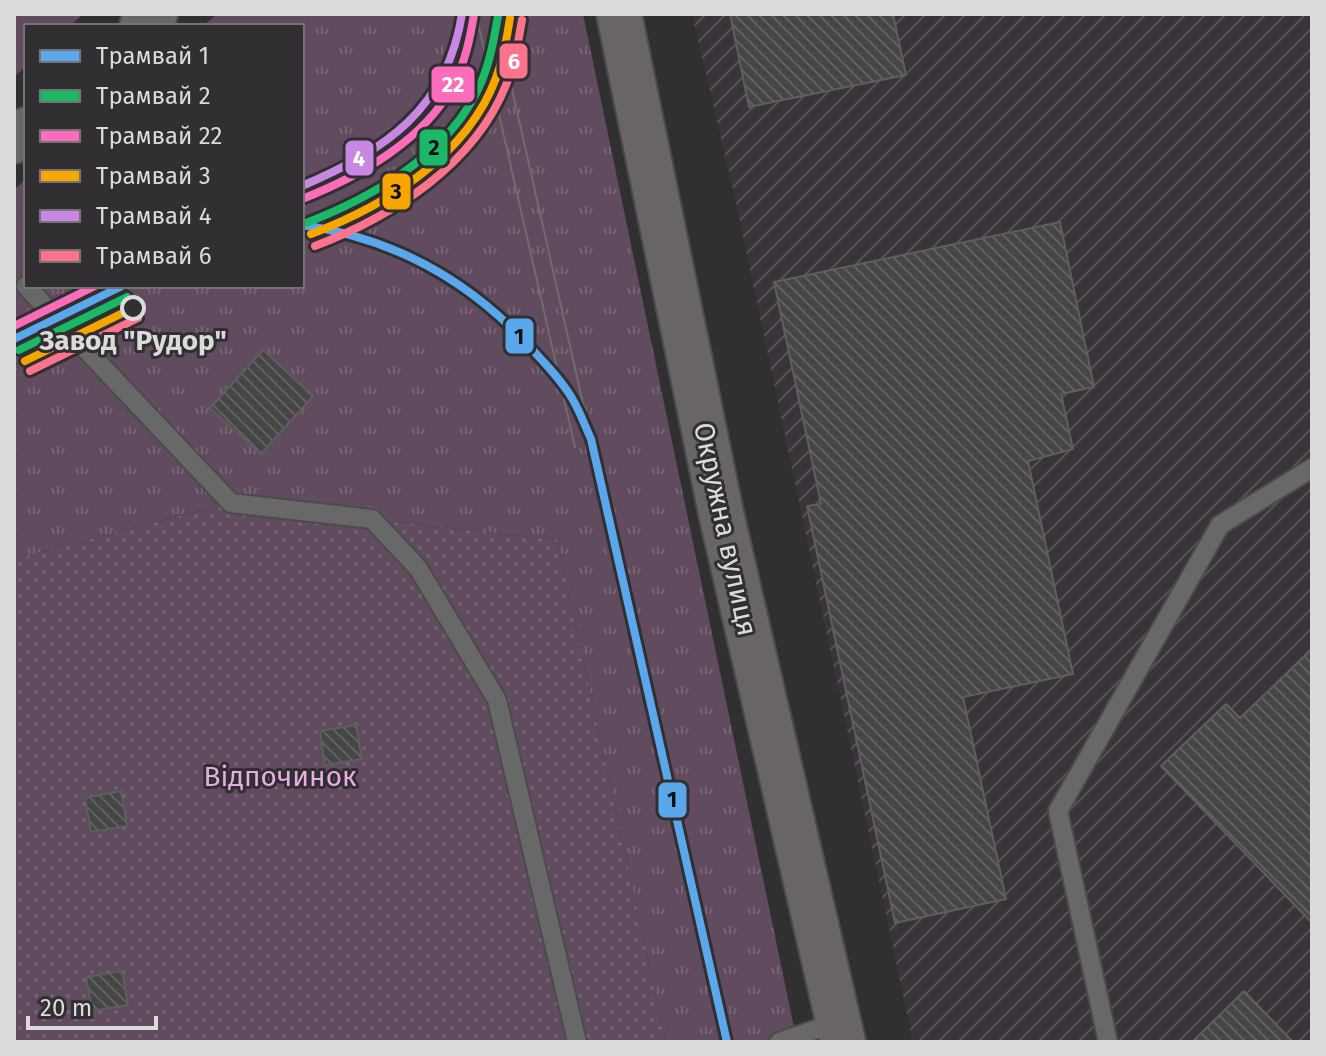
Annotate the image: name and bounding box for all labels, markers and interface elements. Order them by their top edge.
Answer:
legend [24,24,304,288]
text: Трамвай 1 [96,42,209,70]
line badge: 6 [498,42,529,80]
text: 6 [508,48,520,75]
line badge: 22 [430,65,476,104]
text: 22 [442,71,464,98]
text: Трамвай 2 [96,82,211,110]
text: Трамвай 22 [96,122,222,150]
line badge: 2 [418,128,449,167]
text: 2 [428,134,440,161]
line badge: 4 [344,139,375,177]
text: 4 [353,145,365,172]
text: Трамвай 3 [96,162,211,190]
line badge: 3 [381,172,412,211]
text: 3 [389,178,402,205]
text: Трамвай 4 [96,202,212,230]
text: Трамвай 6 [96,242,212,270]
marker: Завод "Рудор" [121,296,145,320]
line badge: 1 [504,317,535,355]
text: 1 [514,323,524,350]
place label: Завод "Рудор" [38,324,227,357]
street label: Окружна вулиця [687,419,764,639]
park label: Відпочинок [203,760,357,793]
line badge: 1 [657,781,688,819]
text: 1 [667,786,677,813]
scale bar [28,980,156,1030]
text: 20 m [40,994,92,1022]

